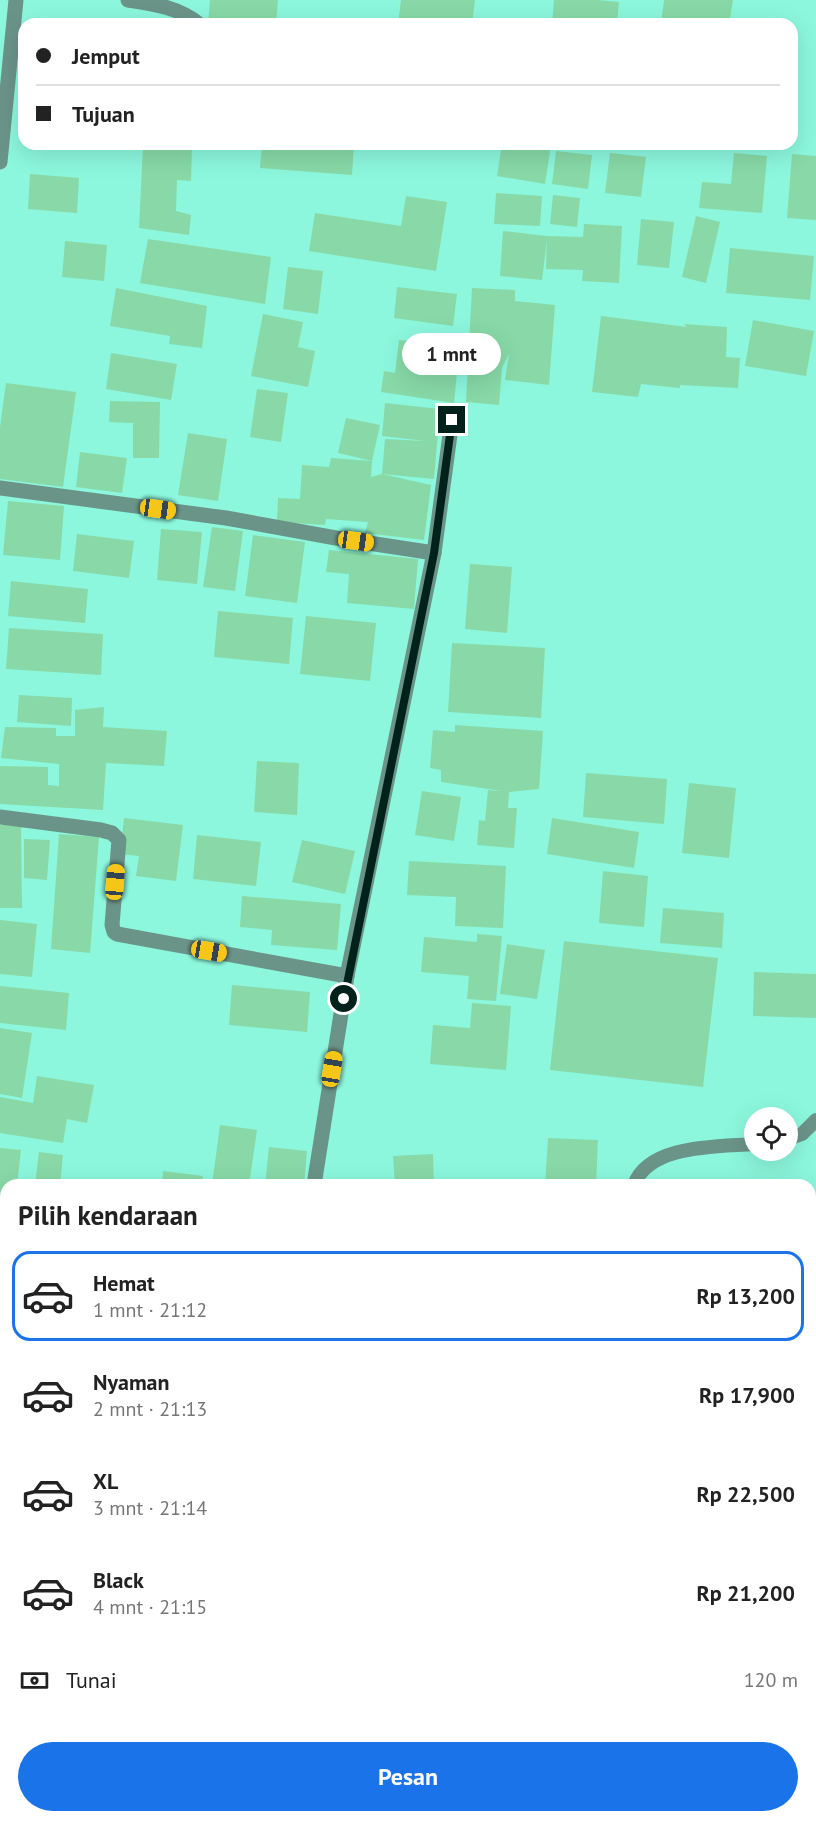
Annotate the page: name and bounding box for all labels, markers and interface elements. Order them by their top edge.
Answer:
text: Jemput [72,42,140,70]
text: Tujuan [72,100,135,128]
callout: 1 mnt [402,333,502,375]
text: 1 mnt [426,341,477,367]
route end [438,406,465,433]
car [139,498,177,520]
car [337,530,375,552]
car [104,863,126,901]
car [190,939,228,963]
route start [330,985,357,1012]
car [320,1050,344,1088]
map controls [744,1107,798,1161]
button: locate [744,1107,798,1161]
text: Pilih kendaraan [18,1198,198,1232]
icon: car [21,1269,75,1323]
text: Hemat [93,1269,155,1297]
text: Rp 13,200 [696,1282,795,1310]
text: 1 mnt · 21:12 [93,1297,207,1323]
icon: car [21,1368,75,1422]
text: Nyaman [93,1368,170,1396]
text: Rp 17,900 [699,1381,795,1409]
text: 2 mnt · 21:13 [93,1396,207,1422]
icon: car [21,1467,75,1521]
text: XL [93,1467,118,1495]
text: Rp 22,500 [696,1480,795,1508]
text: 3 mnt · 21:14 [93,1495,207,1521]
icon: car [21,1566,75,1620]
text: Black [93,1566,144,1594]
text: Rp 21,200 [696,1579,795,1607]
text: 4 mnt · 21:15 [93,1594,207,1620]
icon: cash [18,1664,51,1697]
text: Tunai [66,1666,117,1694]
text: 120 m [744,1667,798,1693]
button: Pesan [18,1742,798,1811]

